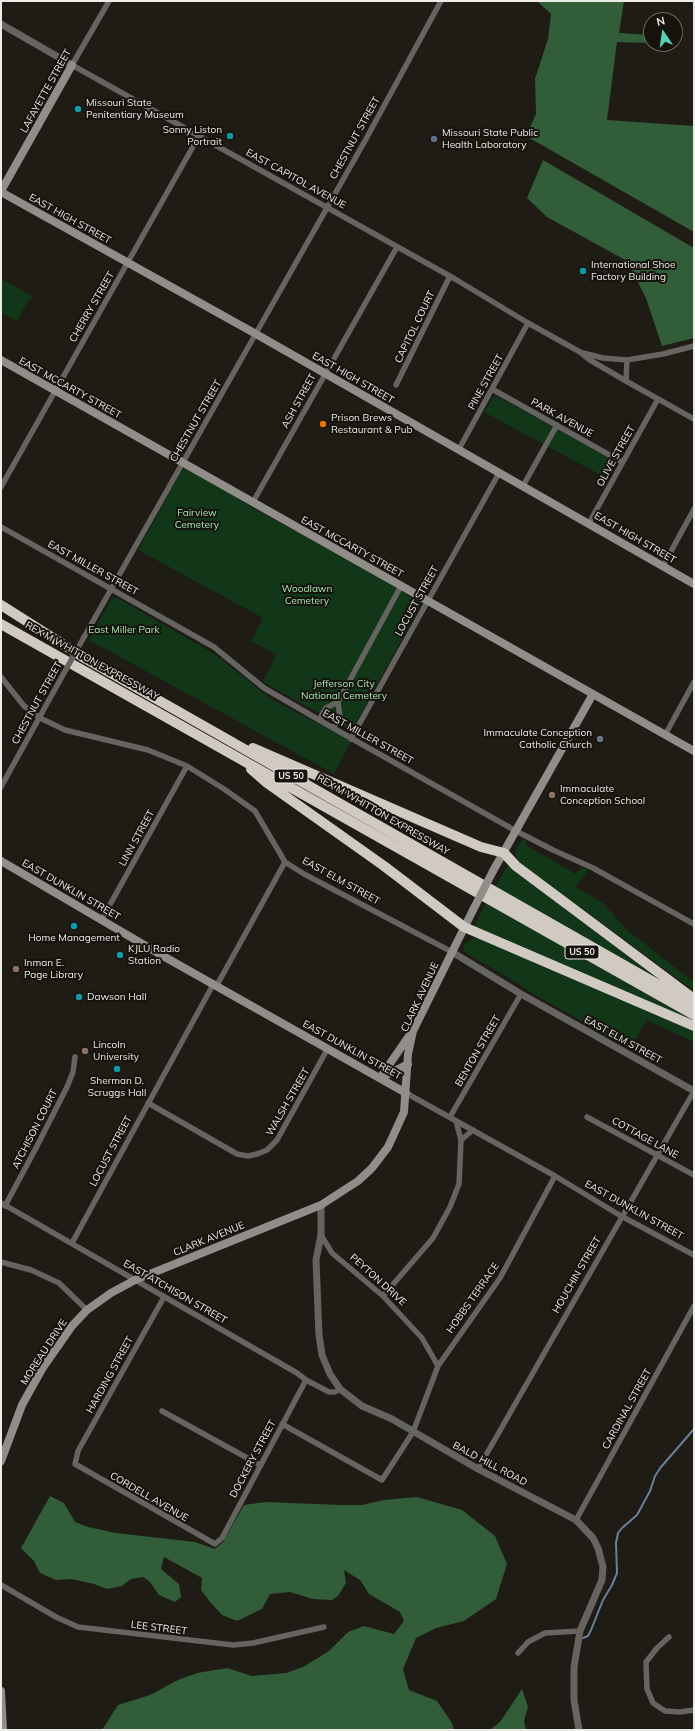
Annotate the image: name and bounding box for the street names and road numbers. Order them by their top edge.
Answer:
street label: LAFAYETTE STREET [18,47,74,135]
street label: CHESTNUT STREET [327,95,383,181]
street label: EAST CAPITOL AVENUE [244,146,348,212]
street label: EAST HIGH STREET [27,191,113,247]
street label: CHERRY STREET [67,270,117,344]
street label: CAPITOL COURT [392,289,438,365]
street label: EAST HIGH STREET [310,350,396,406]
street label: PINE STREET [466,352,506,412]
street label: EAST MCCARTY STREET [17,355,123,421]
street label: ASH STREET [279,372,319,430]
street label: CHESTNUT STREET [168,378,224,464]
street label: PARK AVENUE [529,396,595,440]
street label: OLIVE STREET [594,423,638,489]
street label: EAST HIGH STREET [592,510,678,566]
street label: EAST MCCARTY STREET [299,514,405,580]
street label: EAST MILLER STREET [46,538,140,598]
street label: LOCUST STREET [393,564,441,638]
street label: REX M WHITTON EXPRESSWAY [23,619,161,703]
street label: CHESTNUT STREET [9,660,65,746]
street label: EAST MILLER STREET [321,707,415,767]
road number: US 50 [274,769,308,783]
street label: REX M WHITTON EXPRESSWAY [315,772,451,858]
street label: LINN STREET [117,808,157,868]
street label: EAST ELM STREET [300,855,382,907]
street label: EAST DUNKLIN STREET [20,857,122,923]
road number: US 50 [565,945,599,959]
street label: CLARK AVENUE [399,960,441,1034]
street label: BENTON STREET [453,1013,503,1089]
street label: EAST ELM STREET [582,1014,664,1066]
street label: EAST DUNKLIN STREET [300,1018,404,1082]
street label: WALSH STREET [264,1066,312,1138]
street label: ATCHISON COURT [10,1087,60,1171]
street label: LOCUST STREET [87,1114,135,1188]
street label: COTTAGE LANE [610,1115,680,1161]
street label: EAST DUNKLIN STREET [582,1178,686,1242]
street label: CLARK AVENUE [172,1219,246,1259]
street label: HOUCHIN STREET [550,1235,604,1315]
street label: PEYTON DRIVE [347,1252,409,1308]
street label: EAST ATCHISON STREET [121,1257,229,1327]
street label: HOBBS TERRACE [444,1260,502,1336]
street label: MOREAU DRIVE [18,1317,70,1387]
street label: HARDING STREET [84,1334,136,1416]
street label: CARDINAL STREET [600,1366,654,1452]
street label: DOCKERY STREET [227,1418,279,1500]
street label: BALD HILL ROAD [451,1439,529,1489]
street label: CORDELL AVENUE [108,1470,190,1524]
street label: LEE STREET [130,1619,188,1637]

